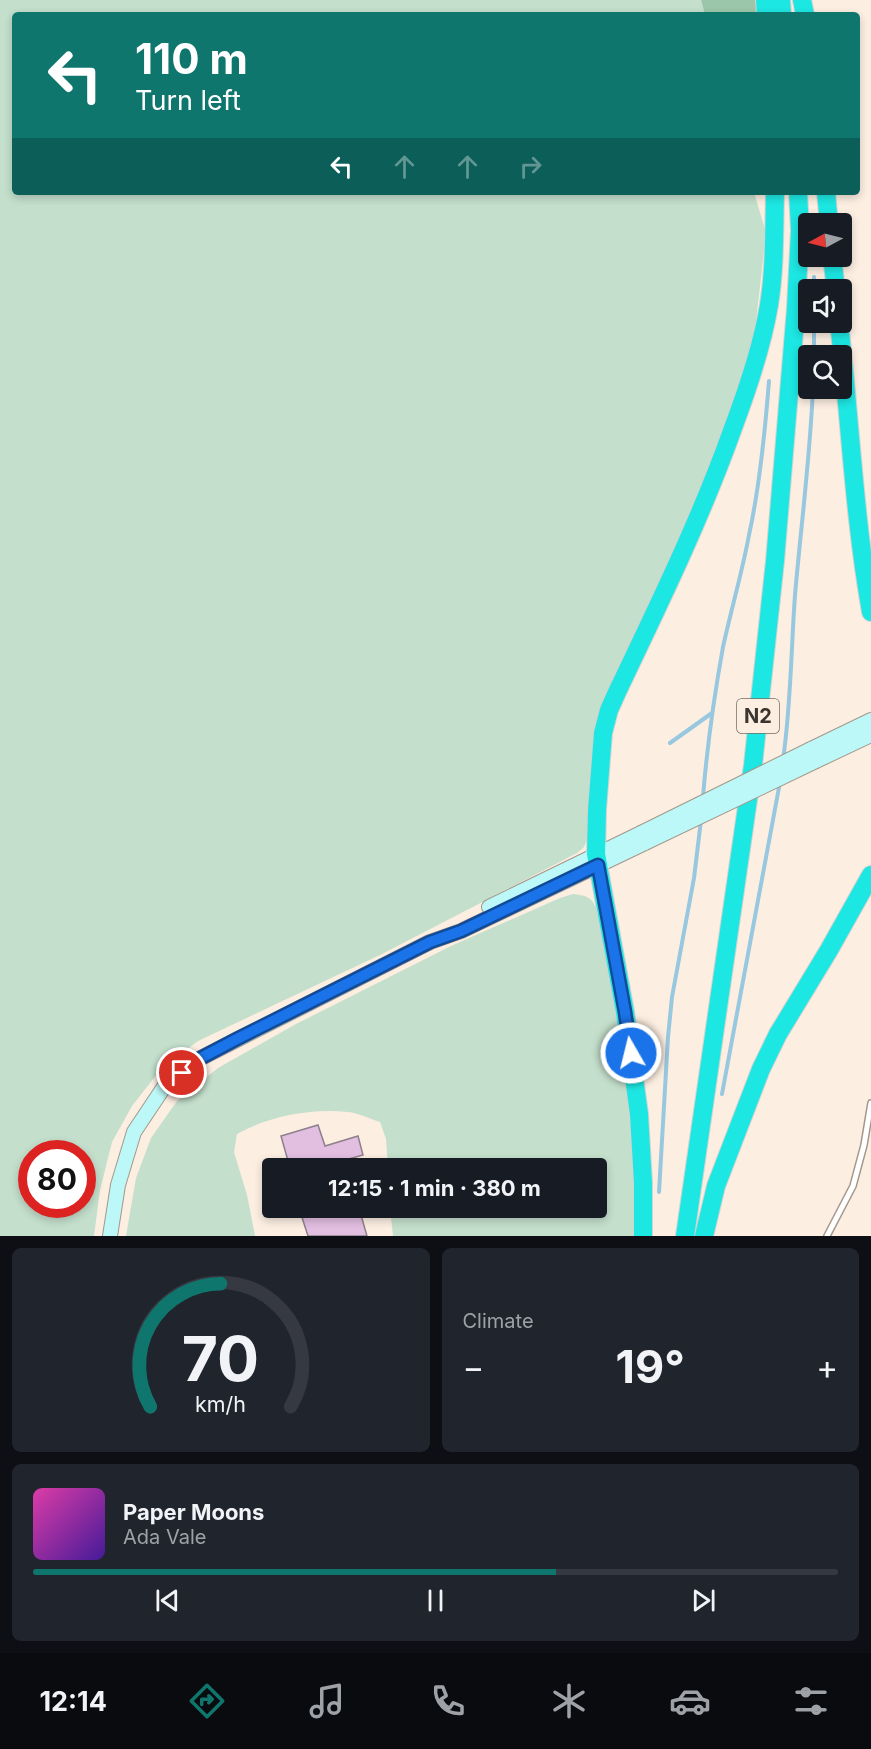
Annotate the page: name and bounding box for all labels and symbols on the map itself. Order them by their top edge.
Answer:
north arrow [798,213,852,267]
road number: N2 [737,699,779,733]
position arrow [599,1021,663,1085]
pin [156,1047,207,1098]
speed limit sign: 80 [18,1140,96,1218]

